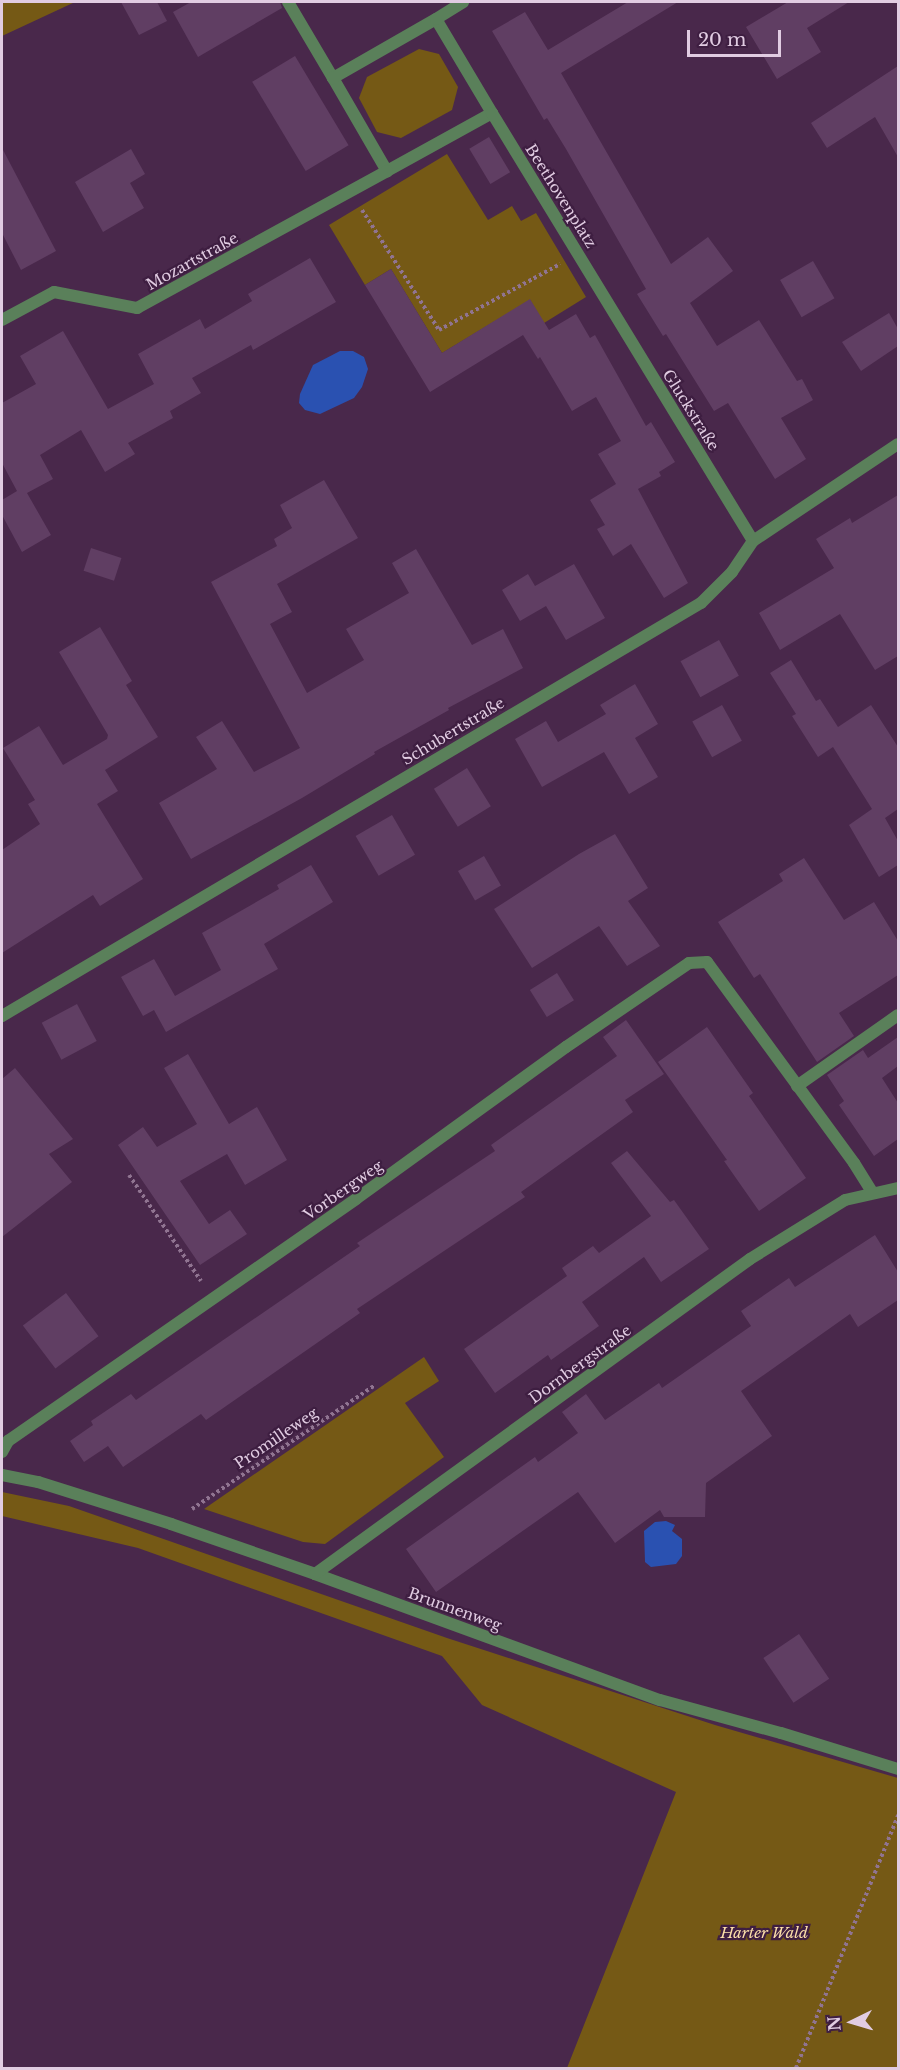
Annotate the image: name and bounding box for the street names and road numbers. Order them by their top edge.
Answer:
street label: Beethovenplatz [522,141,600,251]
street label: Mozartstraße [143,228,241,294]
street label: Gluckstraße [659,366,723,454]
street label: Schubertstraße [399,693,507,769]
street label: Vorbergweg [300,1156,386,1224]
street label: Dornbergstraße [525,1321,635,1407]
street label: Promilleweg [231,1404,321,1472]
street label: Brunnenweg [406,1584,504,1634]

